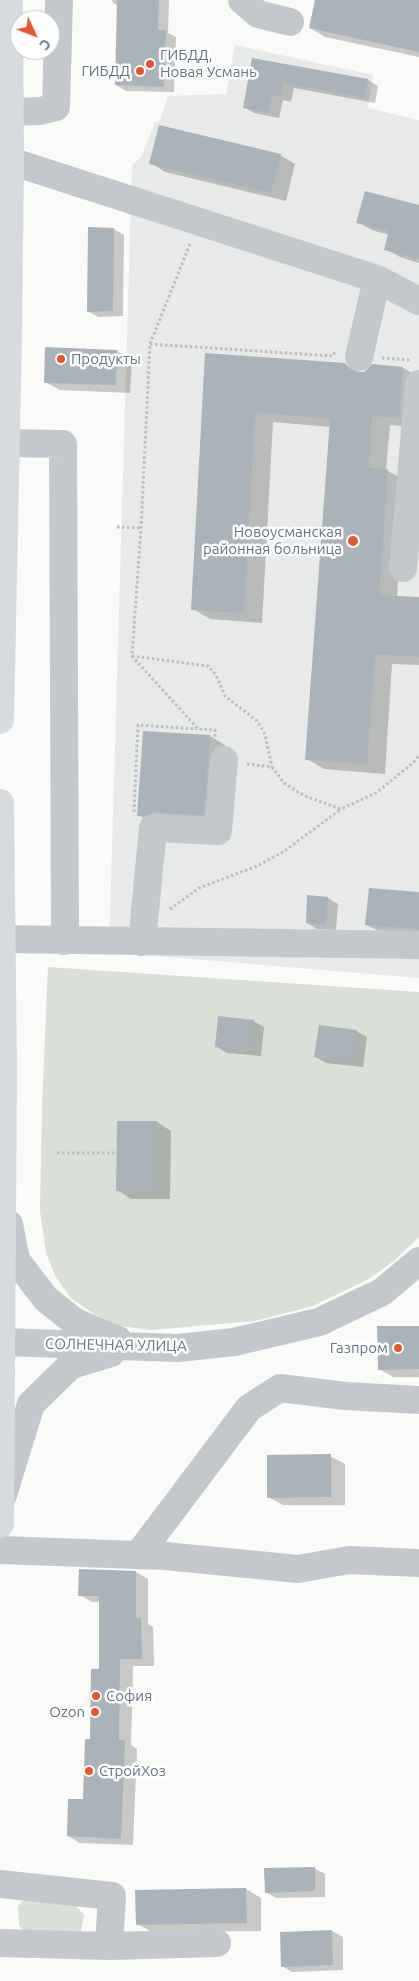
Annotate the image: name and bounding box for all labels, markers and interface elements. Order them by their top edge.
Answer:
north arrow [10,10,60,60]
text: С [36,36,54,53]
place label: ГИБДД, Новая Усмань [160,46,257,81]
marker: ГИБДД, Новая Усмань [144,58,156,70]
place label: ГИБДД [81,62,130,80]
marker: ГИБДД [134,65,146,77]
place label: Продукты [71,350,141,368]
marker: Продукты [55,353,67,365]
place label: Новоусманская районная больница [203,523,342,558]
marker: Новоусманская районная больница [346,534,360,548]
street label: СОЛНЕЧНАЯ УЛИЦА [45,1335,187,1355]
place label: Газпром [330,1339,388,1357]
marker: Газпром [392,1342,404,1354]
place label: София [106,1687,152,1705]
marker: София [90,1690,102,1702]
place label: Ozon [49,1703,85,1721]
marker: Ozon [89,1706,101,1718]
place label: СтройХоз [99,1762,166,1780]
marker: СтройХоз [83,1765,95,1777]

